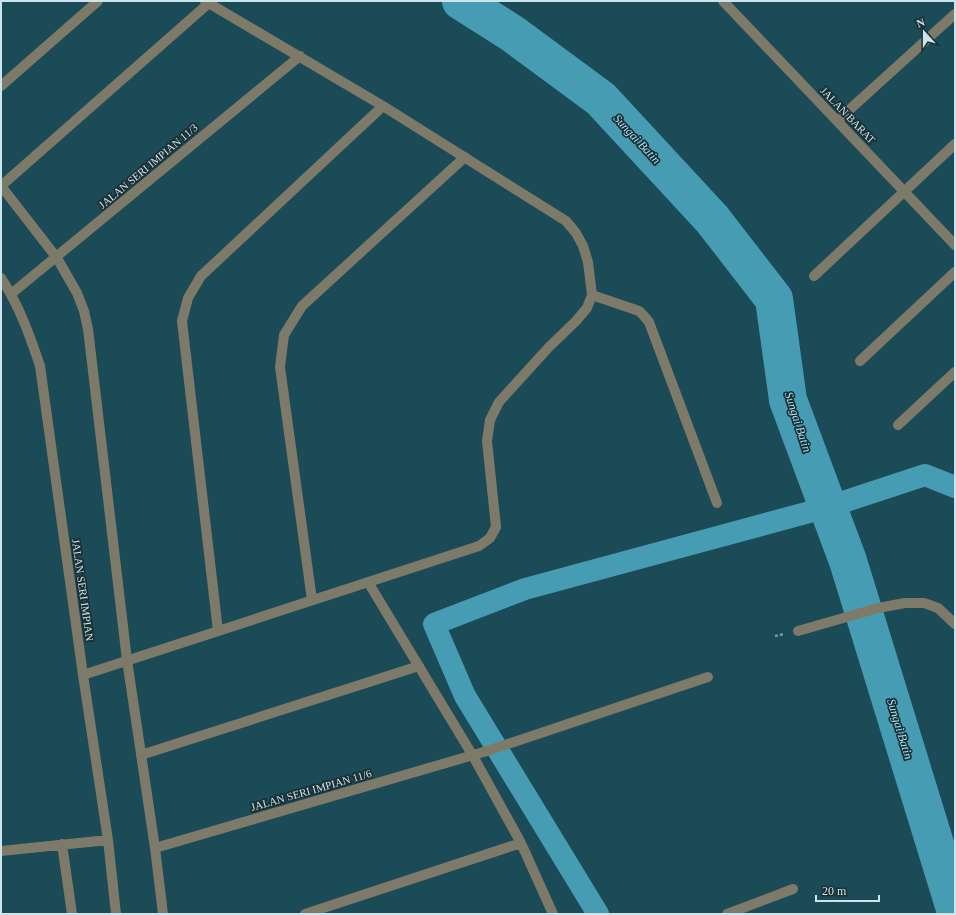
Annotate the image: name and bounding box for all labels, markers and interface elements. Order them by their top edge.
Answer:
north arrow [904,12,944,52]
text: N [915,16,926,30]
street label: JALAN BARAT [818,84,878,146]
water label: Sungai Batin [611,111,663,167]
street label: JALAN SERI IMPIAN 11/3 [96,121,200,211]
water label: Sungai Batin [782,390,814,454]
street label: JALAN SERI IMPIAN [70,538,96,642]
water label: Sungai Batin [884,697,916,761]
street label: JALAN SERI IMPIAN 11/6 [249,767,373,813]
scale bar [816,877,879,903]
text: 20 m [822,884,847,898]

